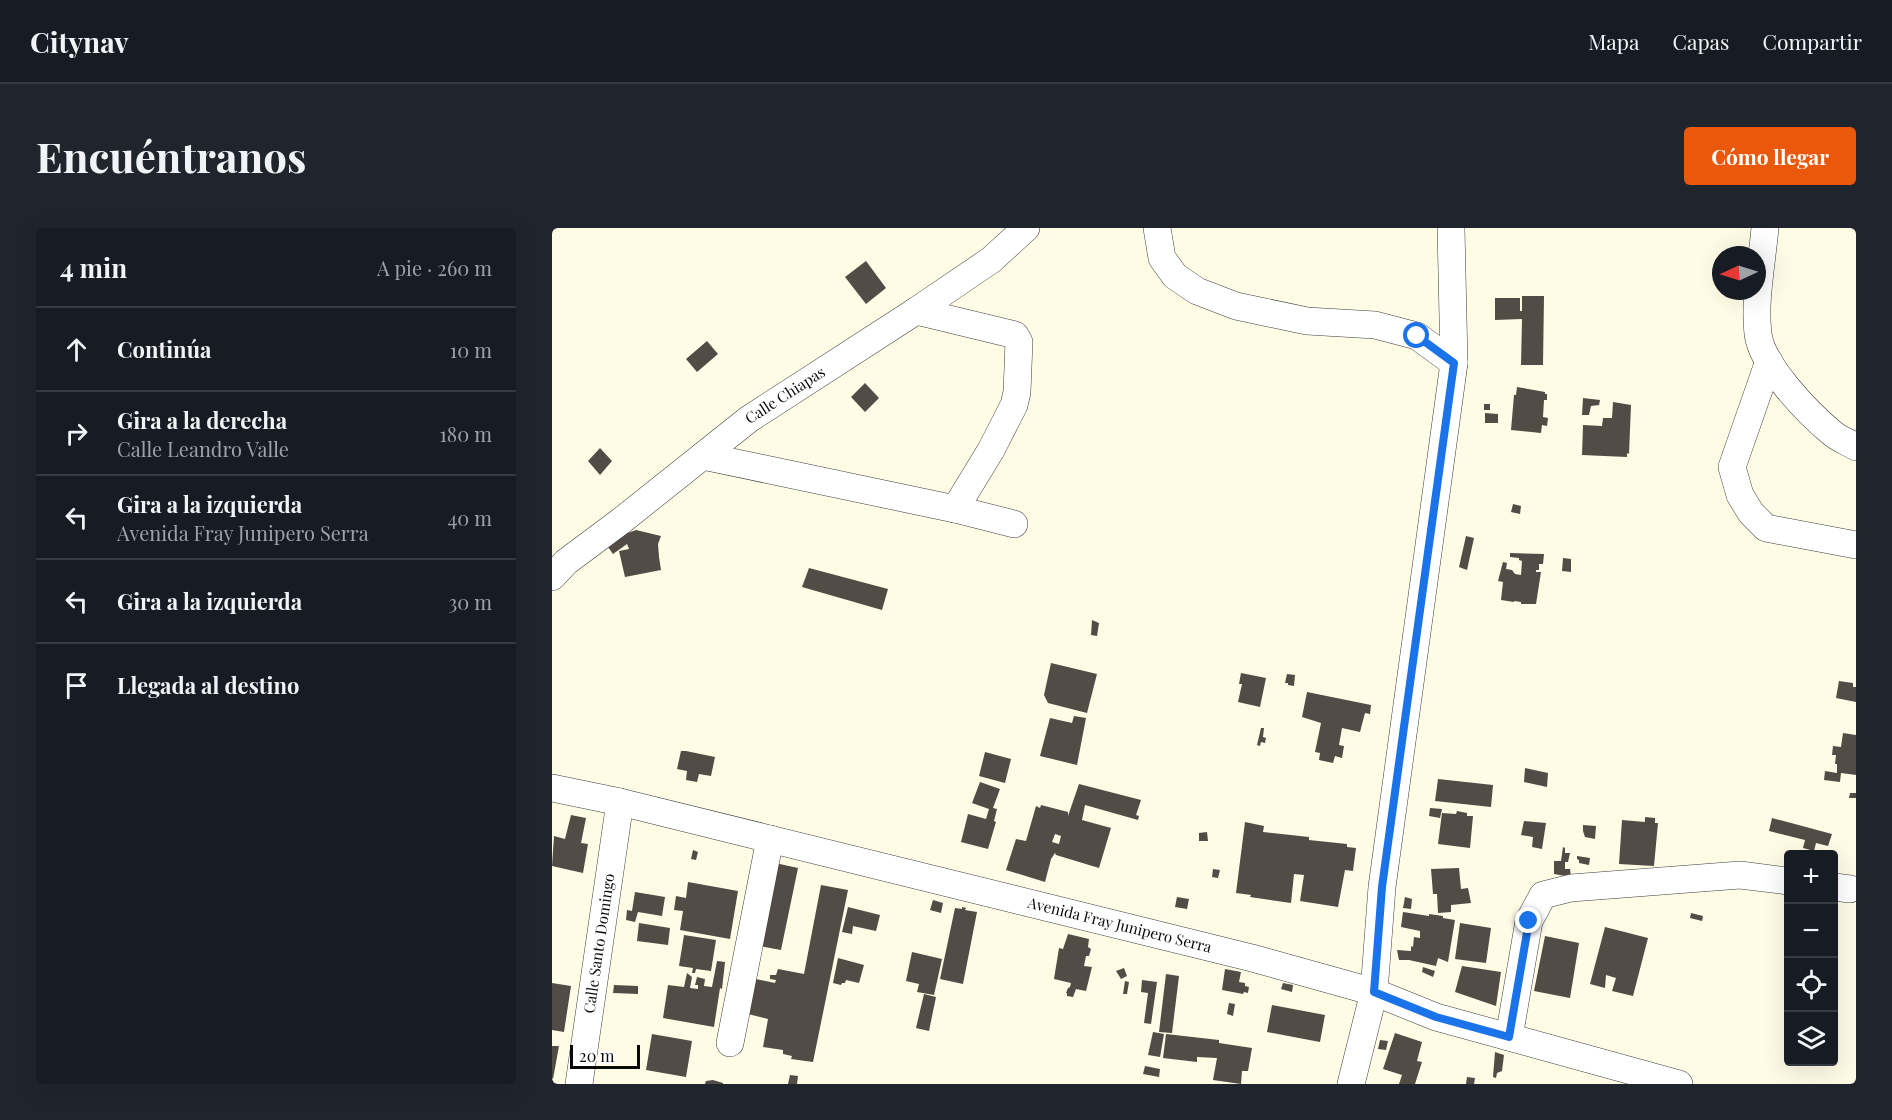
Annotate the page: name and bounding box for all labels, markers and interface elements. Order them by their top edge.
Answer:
text: Citynav [30,23,129,60]
text: Mapa [1588,27,1640,55]
text: Capas [1673,27,1729,55]
text: Compartir [1762,27,1862,55]
button: Cómo llegar [1684,127,1856,185]
text: Encuéntranos [36,128,306,184]
north arrow [1712,246,1766,300]
text: 4 min [60,250,127,285]
text: A pie · 260 m [377,254,492,281]
route start [1403,322,1429,348]
icon: ahead [60,333,93,366]
text: Continúa [117,334,211,364]
text: 10 m [450,336,492,363]
street label: Calle Chiapas [741,361,829,428]
text: Gira a la derecha [117,405,287,435]
icon: right [60,417,93,450]
text: 180 m [439,420,492,447]
text: Calle Leandro Valle [117,435,289,462]
text: Gira a la izquierda [117,489,302,519]
icon: left [60,501,93,534]
text: 40 m [447,504,492,531]
text: Avenida Fray Junipero Serra [117,519,369,546]
icon: left [60,585,93,618]
text: Gira a la izquierda [117,586,302,616]
text: 30 m [448,588,492,615]
icon: arrive [60,669,93,702]
text: Llegada al destino [117,670,299,700]
map controls [1784,850,1838,1066]
button: + [1784,850,1838,904]
street label: Calle Santo Domingo [578,872,618,1015]
street label: Avenida Fray Junipero Serra [1025,892,1214,957]
button: − [1784,904,1838,958]
route end [1515,907,1541,933]
button: locate [1784,958,1838,1012]
button: layers [1784,1012,1838,1066]
scale bar [570,1042,640,1070]
text: 20 m [579,1045,614,1066]

